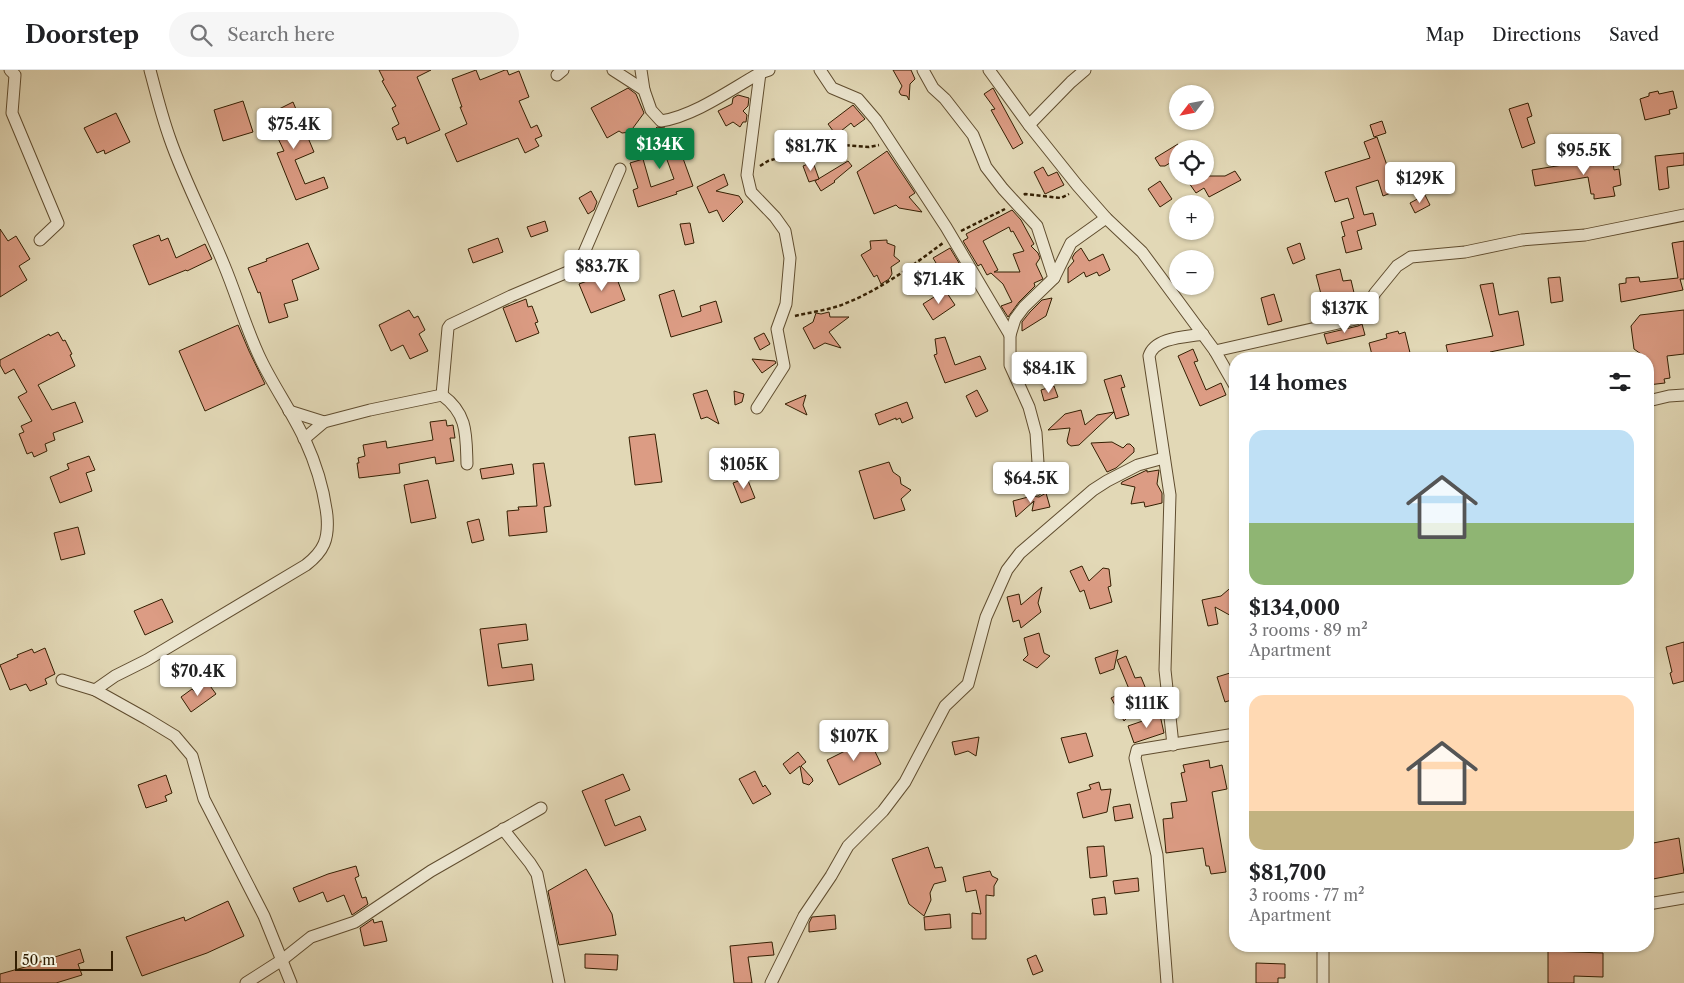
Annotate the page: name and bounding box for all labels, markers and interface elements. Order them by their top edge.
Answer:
search box [169,12,519,57]
text: Doorstep [25,20,139,49]
icon: search [187,21,215,49]
text: Search here [227,23,335,46]
text: Map [1425,24,1464,46]
text: Directions [1492,24,1581,46]
text: Saved [1609,24,1659,46]
north arrow [1169,85,1214,130]
map controls [1169,85,1214,295]
pin: $75.4K [253,108,335,150]
text: $75.4K [268,114,320,134]
pin: $134K [625,128,695,170]
pin: $81.7K [770,129,852,172]
text: $134K [636,134,684,154]
pin: $95.5K [1543,134,1625,176]
text: $81.7K [785,136,837,156]
button: locate [1169,140,1214,185]
text: $95.5K [1557,140,1611,160]
pin: $129K [1385,162,1455,204]
text: $129K [1396,168,1444,188]
button: + [1169,195,1214,240]
pin: $83.7K [561,250,643,292]
button: − [1169,250,1214,295]
text: $83.7K [575,256,629,276]
pin: $71.4K [898,262,980,305]
text: $71.4K [913,269,965,289]
pin: $137K [1310,292,1380,334]
text: $137K [1322,298,1368,318]
pin: $84.1K [1008,352,1090,394]
text: $84.1K [1023,358,1075,378]
icon: filters [1606,368,1634,396]
text: 14 homes [1249,370,1347,395]
pin: $105K [709,448,779,490]
text: $105K [720,454,768,474]
pin: $64.5K [990,462,1072,504]
icon: home [1397,462,1487,552]
text: $64.5K [1004,468,1058,488]
text: $134,000 [1249,595,1340,620]
text: 3 rooms · 89 m² [1249,620,1368,640]
text: Apartment [1249,640,1331,660]
pin: $70.4K [157,654,239,697]
text: $70.4K [171,661,225,681]
pin: $111K [1112,686,1182,729]
text: $111K [1125,693,1169,713]
pin: $107K [819,720,889,762]
text: $107K [830,726,878,746]
icon: home [1397,728,1487,818]
text: $81,700 [1249,860,1326,885]
text: 3 rooms · 77 m² [1249,885,1365,905]
text: Apartment [1249,905,1331,925]
scale bar [15,948,112,971]
text: 50 m [22,951,55,969]

